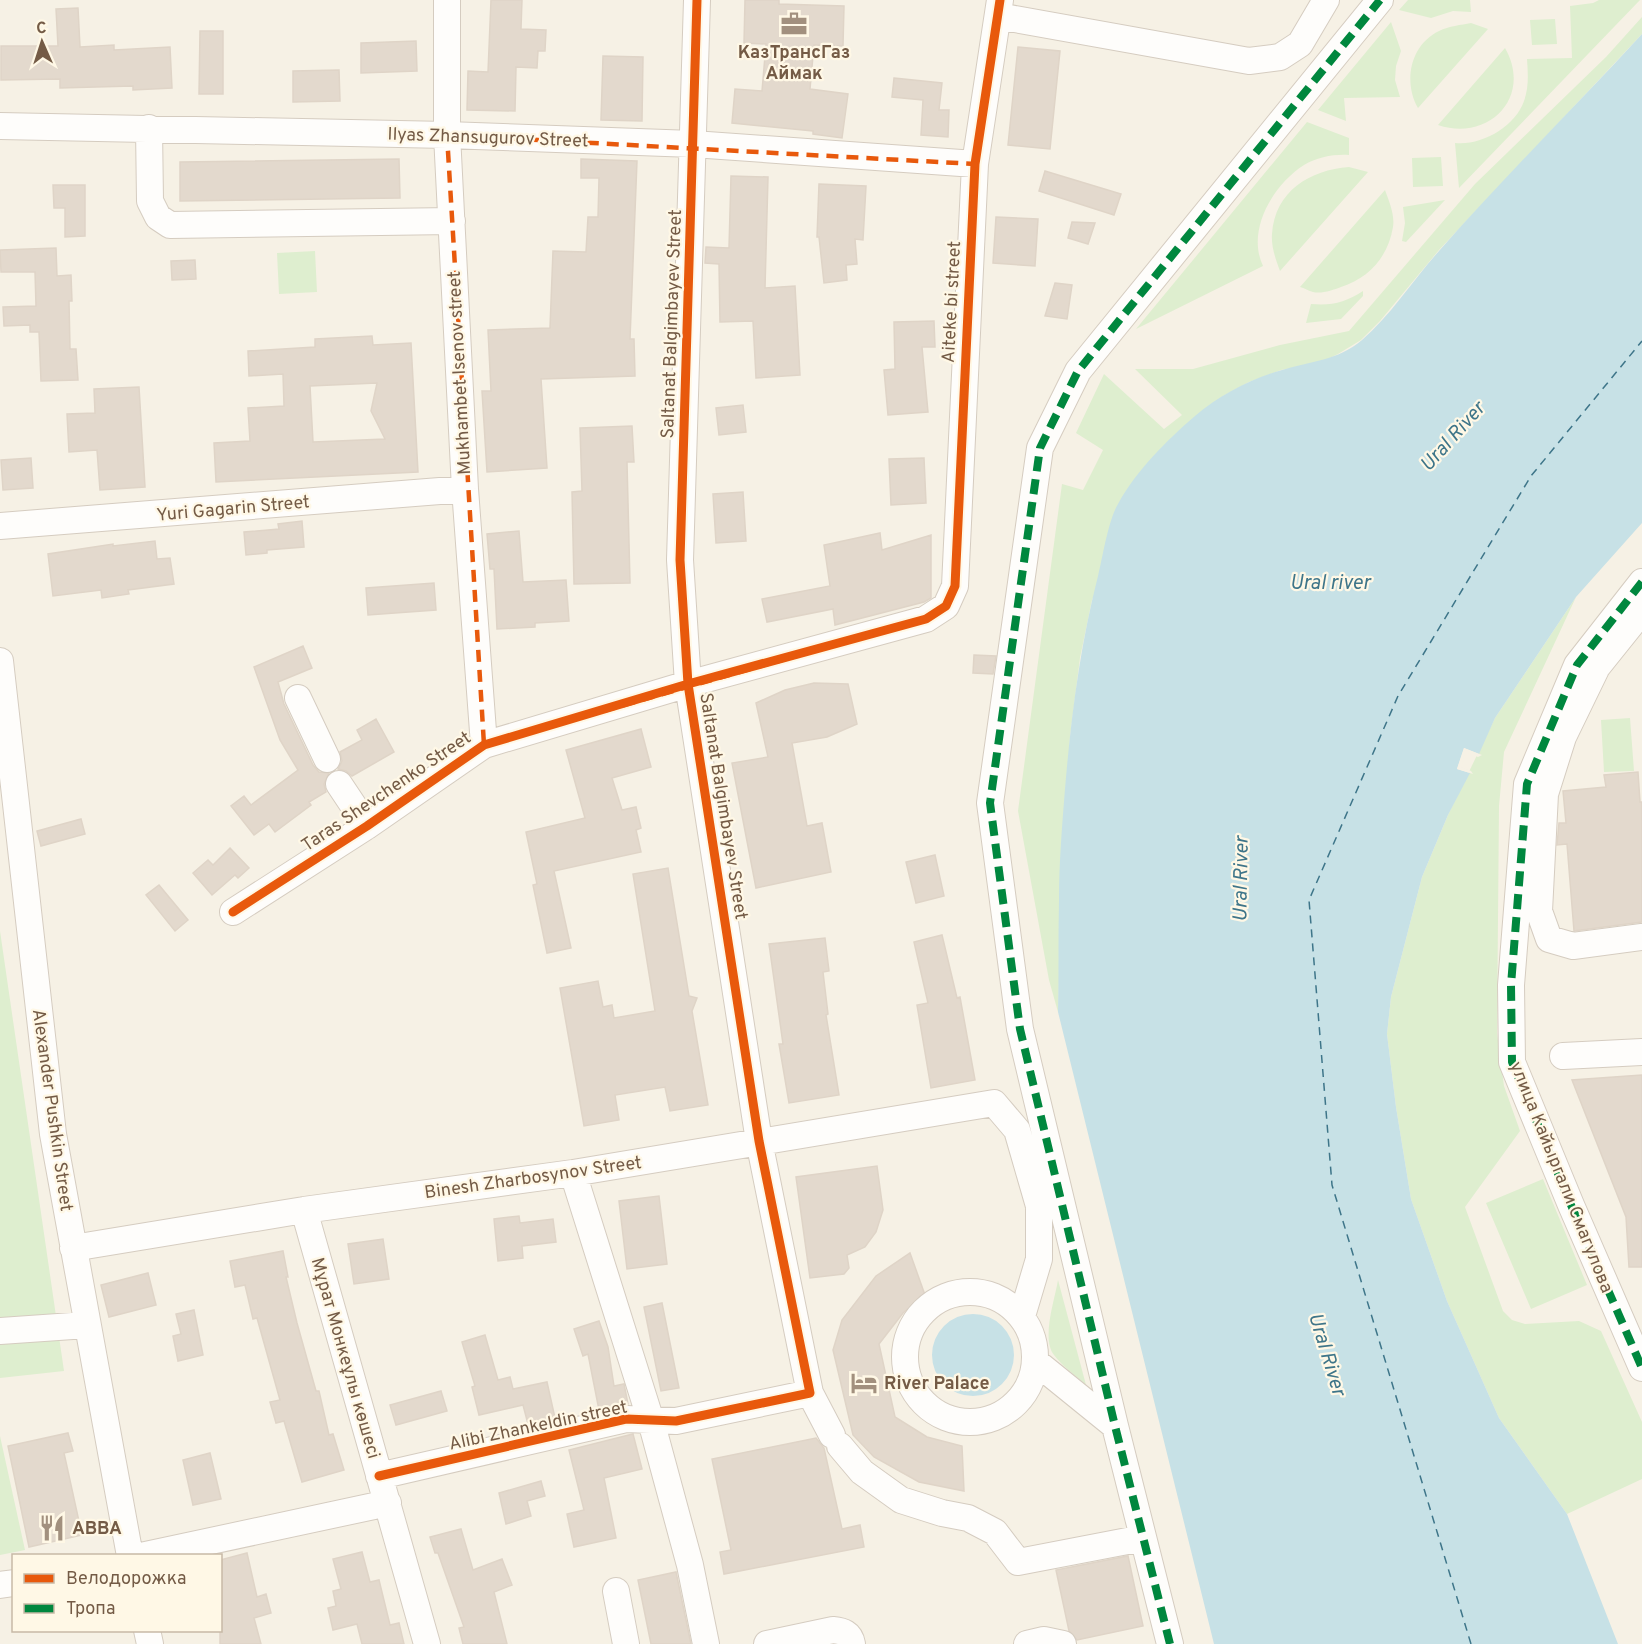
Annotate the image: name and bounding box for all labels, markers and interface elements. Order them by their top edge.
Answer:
office icon: КазТрансГаз Аймак [779,9,809,39]
north arrow [12,12,72,72]
text: С [36,19,47,39]
place label: КазТрансГаз Аймак [738,42,850,86]
street label: Ilyas Zhansugurov Street [387,123,589,154]
street label: Saltanat Balgimbayev Street [657,209,688,439]
street label: Aiteke bi street [938,240,967,364]
street label: Mukhambet Isenov street [444,270,477,475]
water label: Ural River [1415,396,1493,478]
street label: Yuri Gagarin Street [155,491,311,528]
water label: Ural river [1290,571,1372,597]
street label: Saltanat Balgimbayev Street [693,691,752,921]
street label: Taras Shevchenko Street [298,727,476,858]
water label: Ural River [1228,835,1256,922]
street label: Alexander Pushkin Street [26,1008,77,1213]
street label: улица Кайыргали Смагулова [1504,1059,1618,1297]
street label: Binesh Zharbosynov Street [423,1152,643,1205]
street label: Мұрат Монкеұлы көшесі [305,1255,384,1462]
water label: Ural River [1301,1310,1351,1401]
hotel icon: River Palace [849,1368,879,1398]
place label: River Palace [884,1373,990,1396]
street label: Alibi Zhankeldin street [447,1396,630,1457]
restaurant icon: ABBA [37,1513,67,1543]
place label: ABBA [72,1518,122,1541]
legend [12,1554,222,1632]
text: Велодорожка [66,1568,186,1591]
text: Тропа [66,1598,115,1621]

